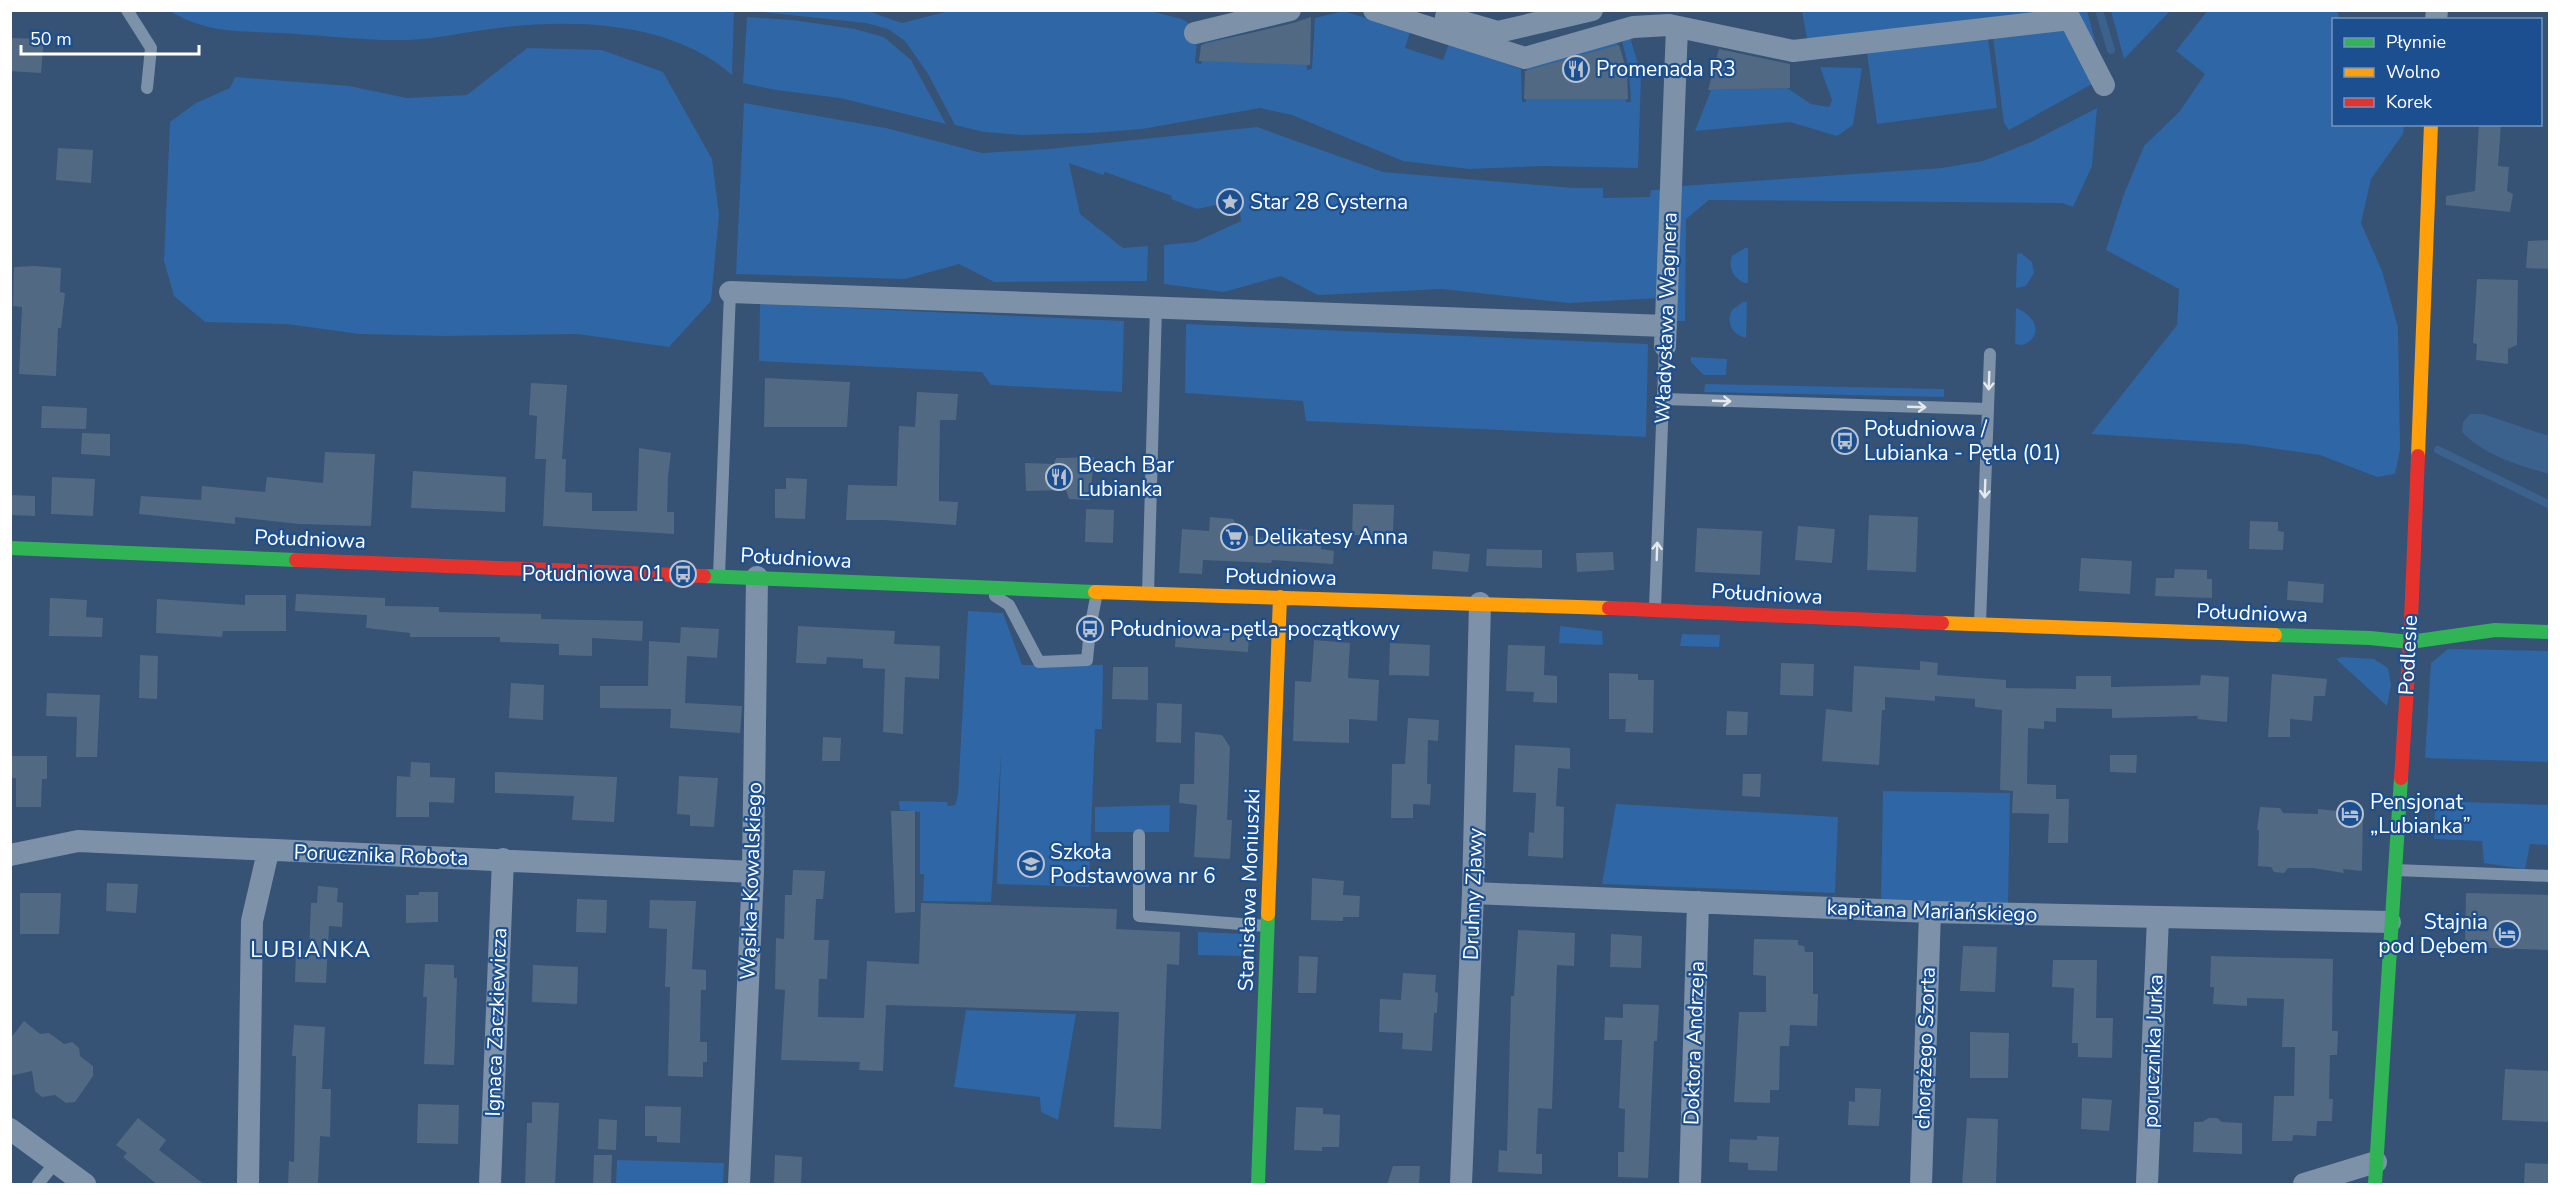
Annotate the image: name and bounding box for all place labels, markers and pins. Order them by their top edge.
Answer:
restaurant icon: Promenada R3 [1561,54,1591,84]
place label: Promenada R3 [1596,55,1736,83]
place icon: Star 28 Cysterna [1215,187,1245,217]
place label: Star 28 Cysterna [1250,188,1408,216]
place label: Południowa / Lubianka - Pętla (01) [1864,415,2061,467]
bus stop icon: Południowa / Lubianka - Pętla (01) [1830,426,1860,456]
place label: Beach Bar Lubianka [1078,451,1175,503]
restaurant icon: Beach Bar Lubianka [1044,462,1074,492]
supermarket icon: Delikatesy Anna [1219,522,1249,552]
place label: Delikatesy Anna [1254,523,1408,551]
bus stop icon: Południowa 01 [668,559,698,589]
place label: Południowa 01 [522,560,664,588]
bus stop icon: Południowa-pętla-początkowy [1075,614,1105,644]
place label: Południowa-pętla-początkowy [1110,615,1400,643]
place label: Pensjonat „Lubianka” [2370,788,2471,840]
hotel icon: Pensjonat „Lubianka” [2335,799,2365,829]
place label: Szkoła Podstawowa nr 6 [1050,838,1216,890]
school or university icon: Szkoła Podstawowa nr 6 [1016,849,1046,879]
place label: Stajnia pod Dębem [2378,908,2488,960]
hotel icon: Stajnia pod Dębem [2492,919,2522,949]

